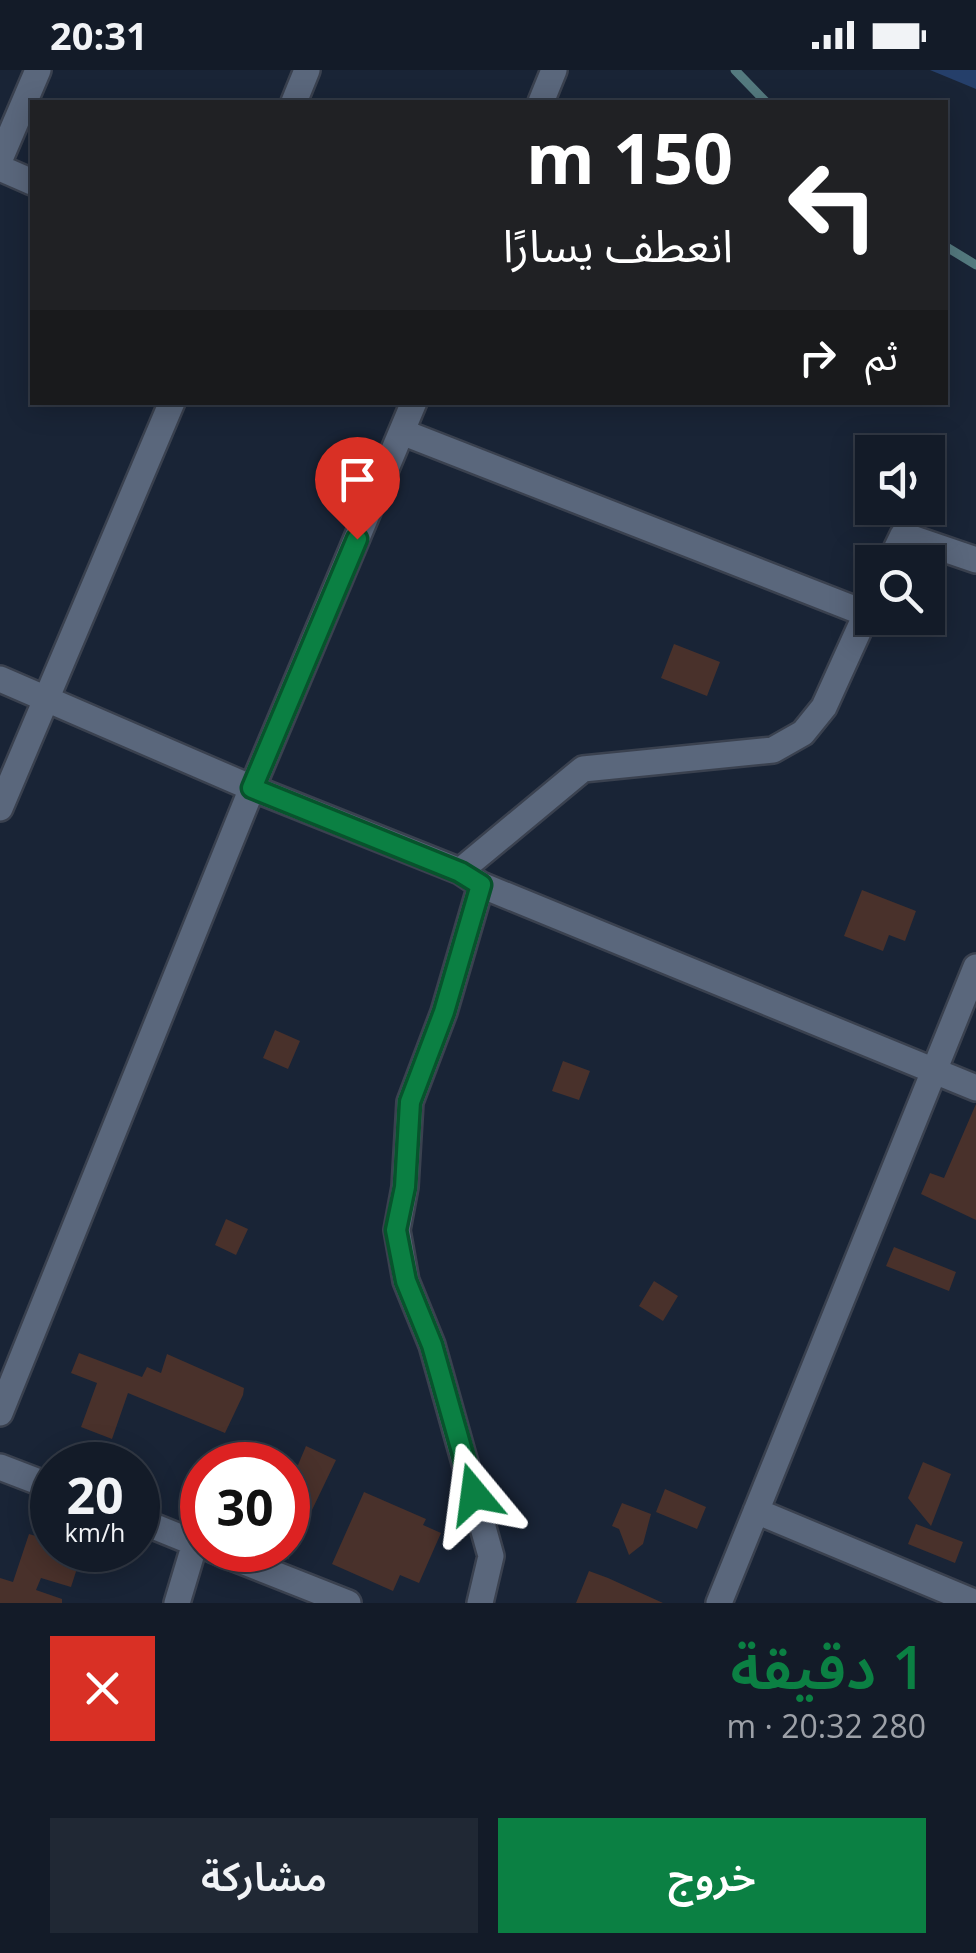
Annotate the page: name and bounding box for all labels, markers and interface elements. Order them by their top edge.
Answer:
text: 20:31 [50,9,148,61]
text: 150 m [526,109,733,205]
icon: left [768,140,898,270]
text: انعطف يسارًا [503,214,733,275]
text: ثم [865,329,898,381]
icon: right [790,330,845,385]
map controls [855,435,945,635]
button: sound [855,435,945,525]
pin [315,437,400,540]
icon: arrive [330,452,385,507]
button: search [855,545,945,635]
speed limit sign: 30 [180,1442,310,1572]
position arrow [422,1442,526,1546]
text: 20 [66,1461,124,1529]
text: km/h [65,1515,125,1549]
text: 1 دقيقة [731,1625,926,1707]
button: close [50,1636,155,1741]
text: 280 m · 20:32 [727,1704,926,1747]
button: مشاركة [50,1818,478,1933]
button: خروج [498,1818,926,1933]

